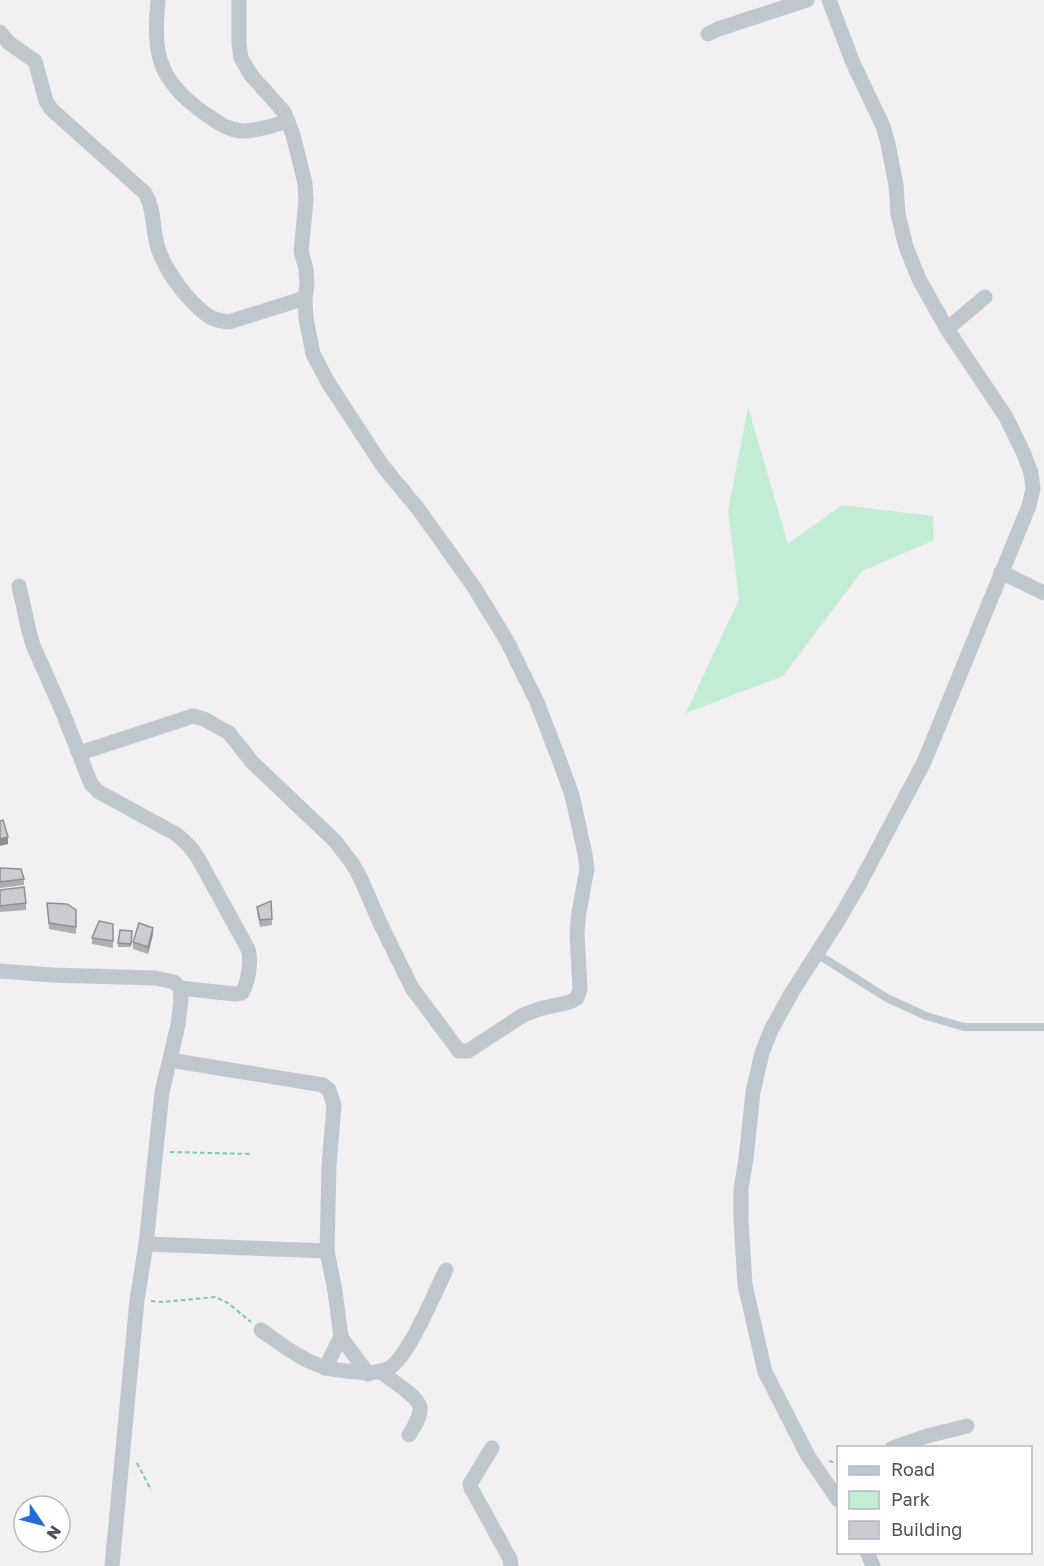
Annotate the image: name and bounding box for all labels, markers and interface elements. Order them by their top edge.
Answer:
legend [837,1446,1032,1554]
text: Road [891,1458,935,1480]
text: Park [891,1488,930,1510]
north arrow [12,1494,72,1554]
text: Building [891,1518,962,1540]
text: N [43,1522,66,1543]

